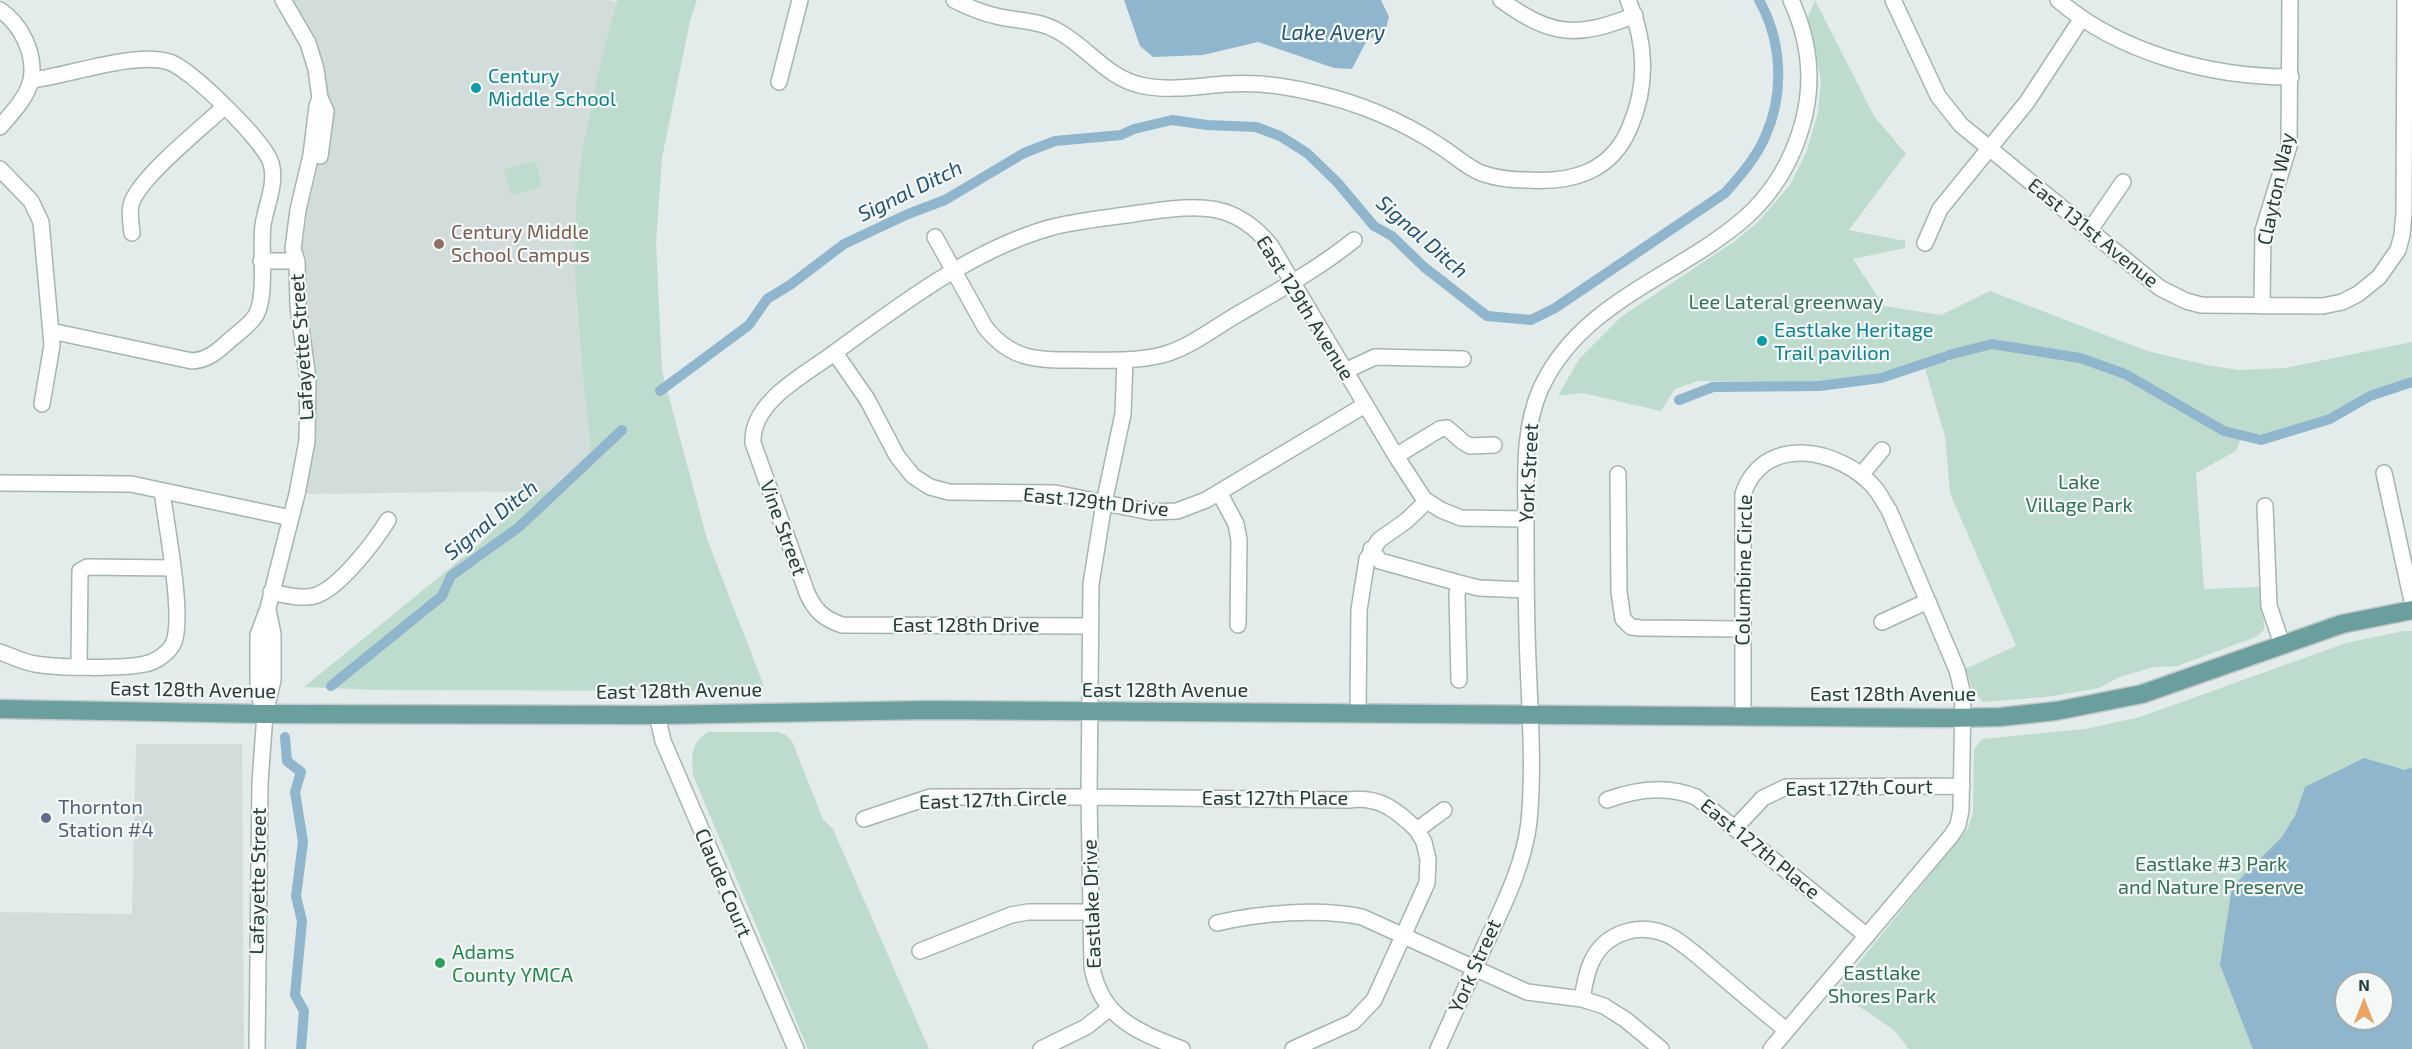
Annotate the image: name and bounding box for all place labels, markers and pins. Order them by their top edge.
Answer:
place label: Century Middle School [488,64,616,111]
marker: Century Middle School [469,81,483,95]
place label: Century Middle School Campus [451,220,590,267]
marker: Century Middle School Campus [432,237,446,251]
place label: Eastlake Heritage Trail pavilion [1774,318,1933,365]
marker: Eastlake Heritage Trail pavilion [1755,334,1769,348]
place label: Thornton Station #4 [58,795,154,842]
marker: Thornton Station #4 [39,811,53,825]
place label: Adams County YMCA [452,940,573,987]
marker: Adams County YMCA [433,956,447,970]

